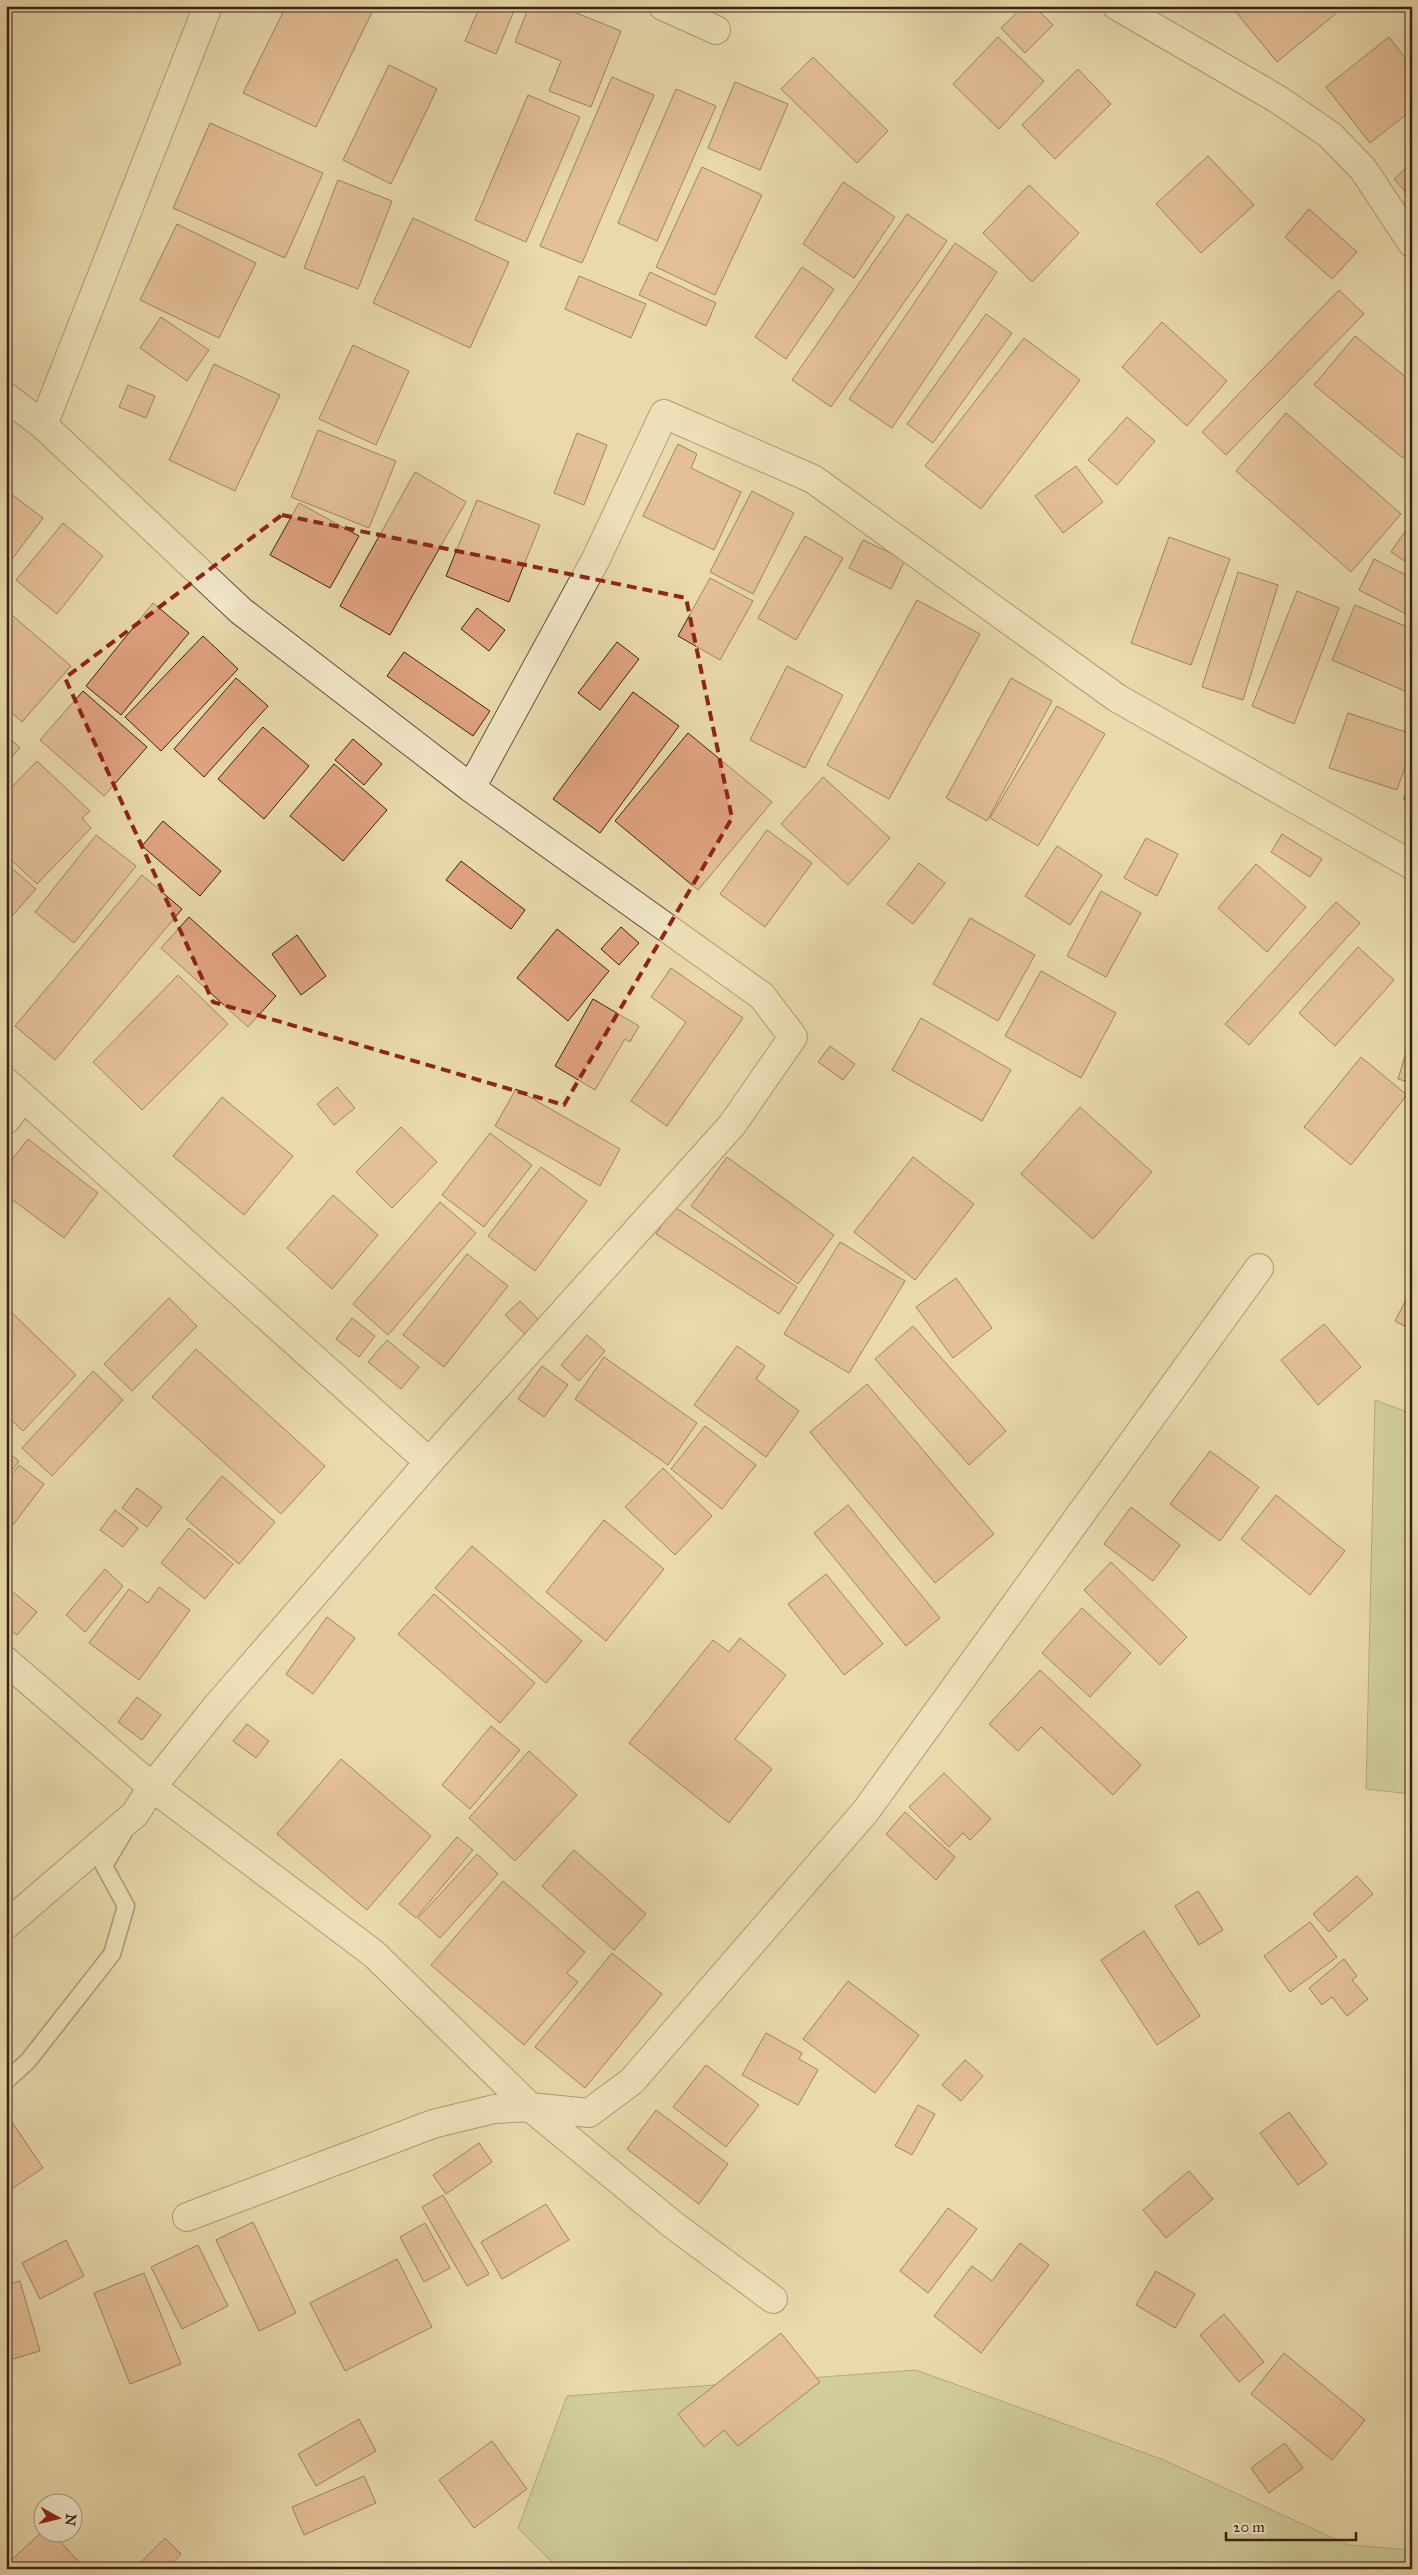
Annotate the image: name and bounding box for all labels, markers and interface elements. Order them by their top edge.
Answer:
north arrow [32,2492,82,2542]
scale bar [1226,2510,1356,2542]
text: N [61,2513,80,2527]
text: 20 m [1233,2518,1265,2536]

